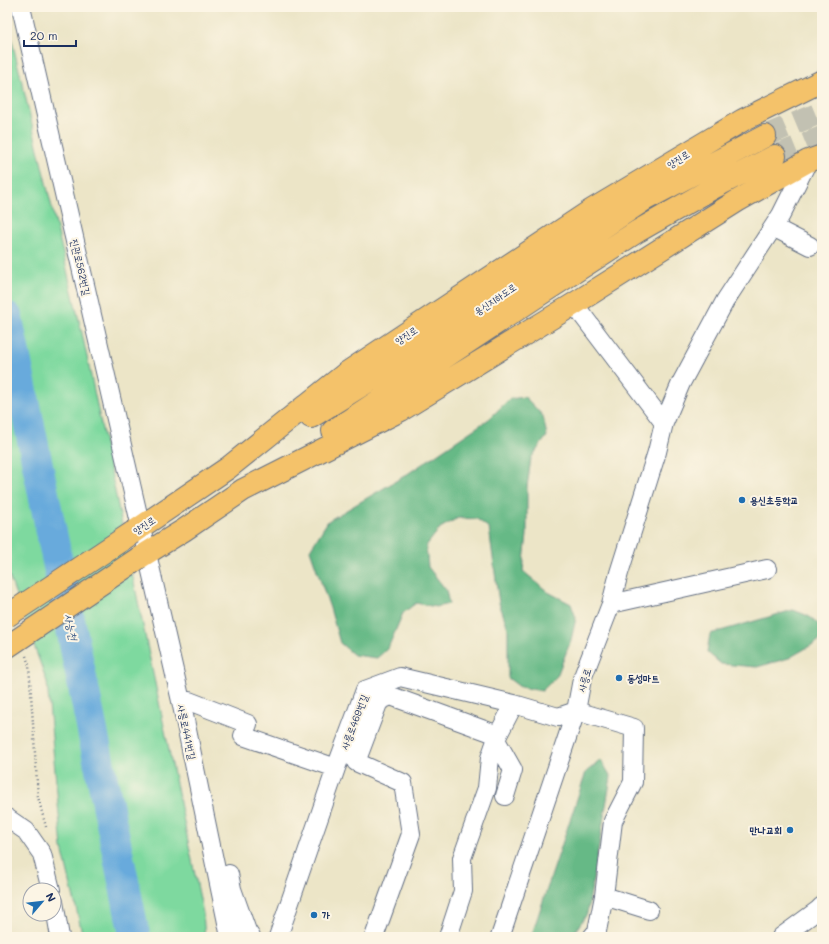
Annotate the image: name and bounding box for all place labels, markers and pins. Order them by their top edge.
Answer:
place label: 용신초등학교 [750,493,798,507]
marker: 용신초등학교 [737,495,747,505]
place label: 동성마트 [627,671,659,685]
marker: 동성마트 [614,673,624,683]
place label: 만나교회 [750,823,782,837]
marker: 만나교회 [785,825,795,835]
place label: 가 [321,908,330,922]
marker: 가 [309,910,319,920]

